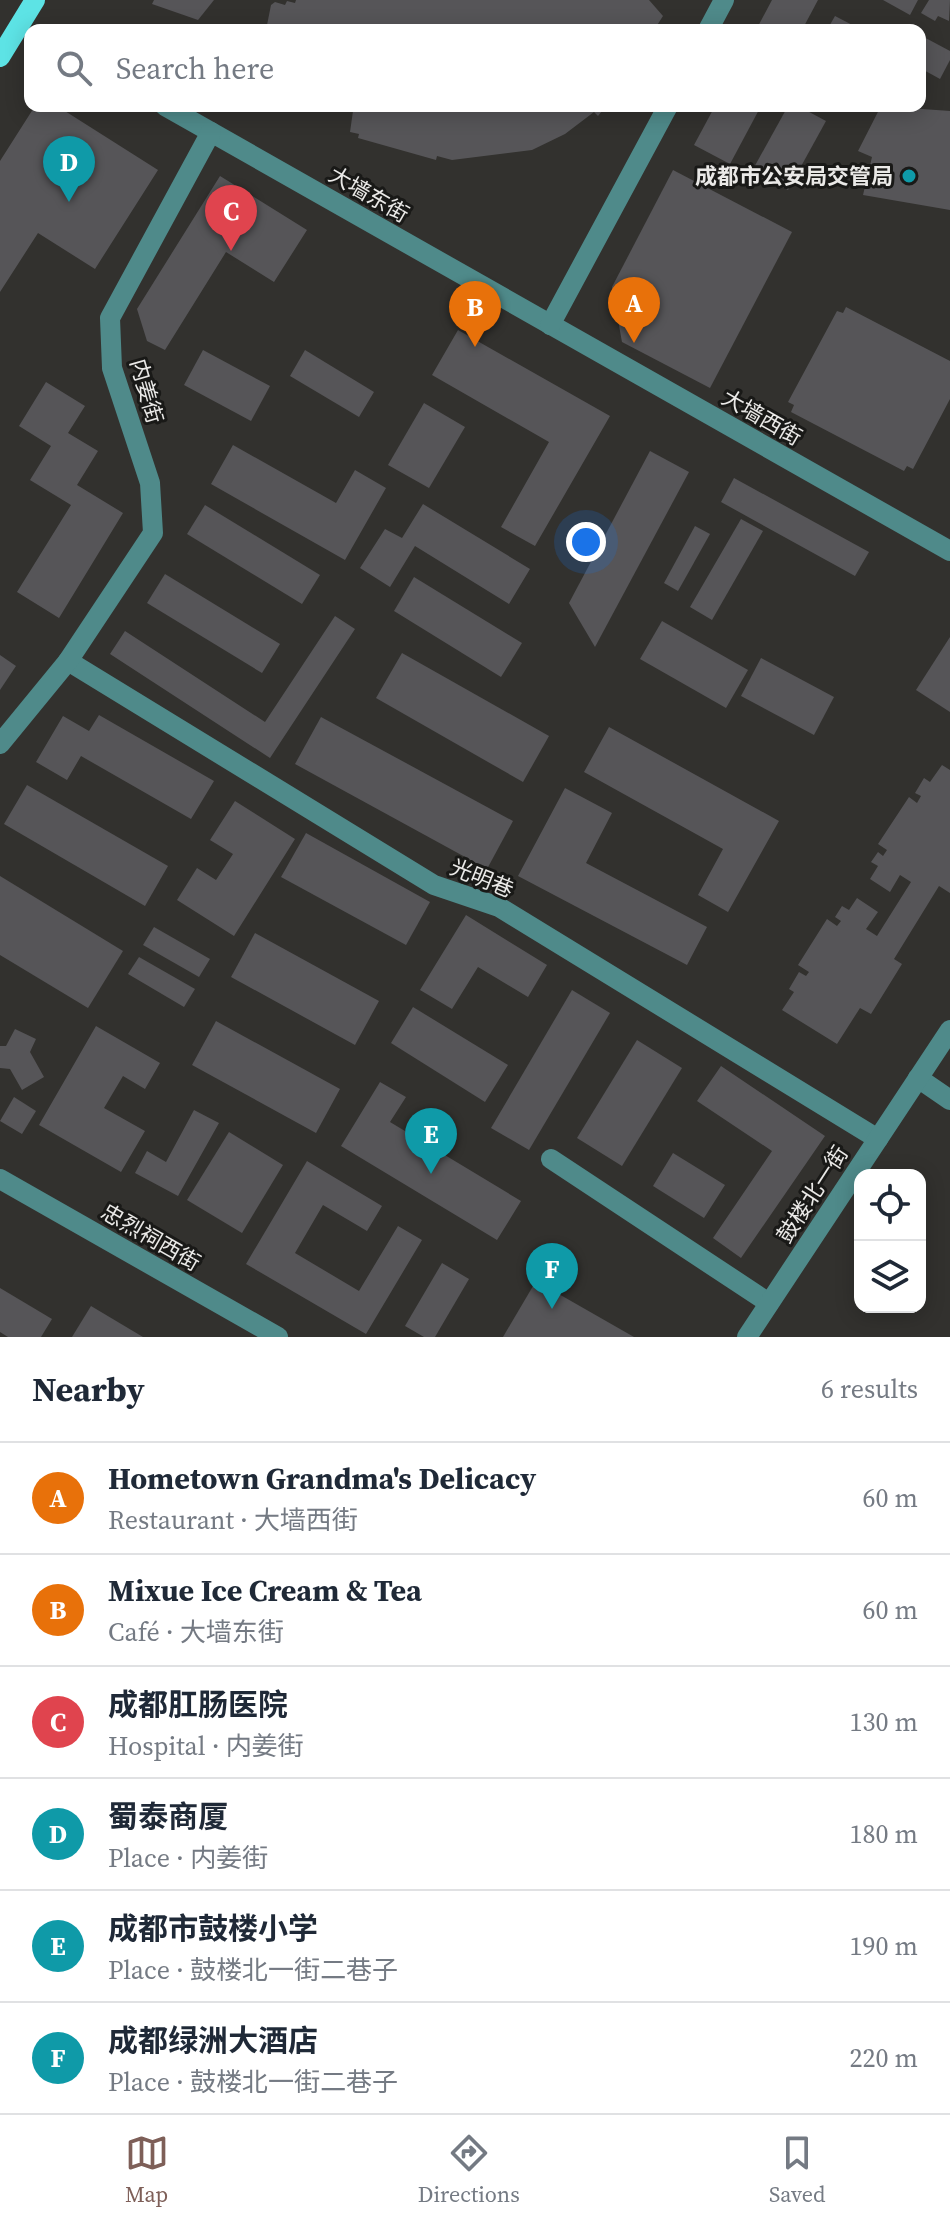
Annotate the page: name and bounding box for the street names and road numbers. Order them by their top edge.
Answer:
street label: 大墙东街 [323,159,415,229]
street label: 内姜街 [123,355,171,427]
street label: 大墙西街 [716,382,808,452]
street label: 光明巷 [446,852,518,904]
street label: 鼓楼北一街 [769,1140,855,1248]
street label: 忠烈祠西街 [96,1197,206,1277]

